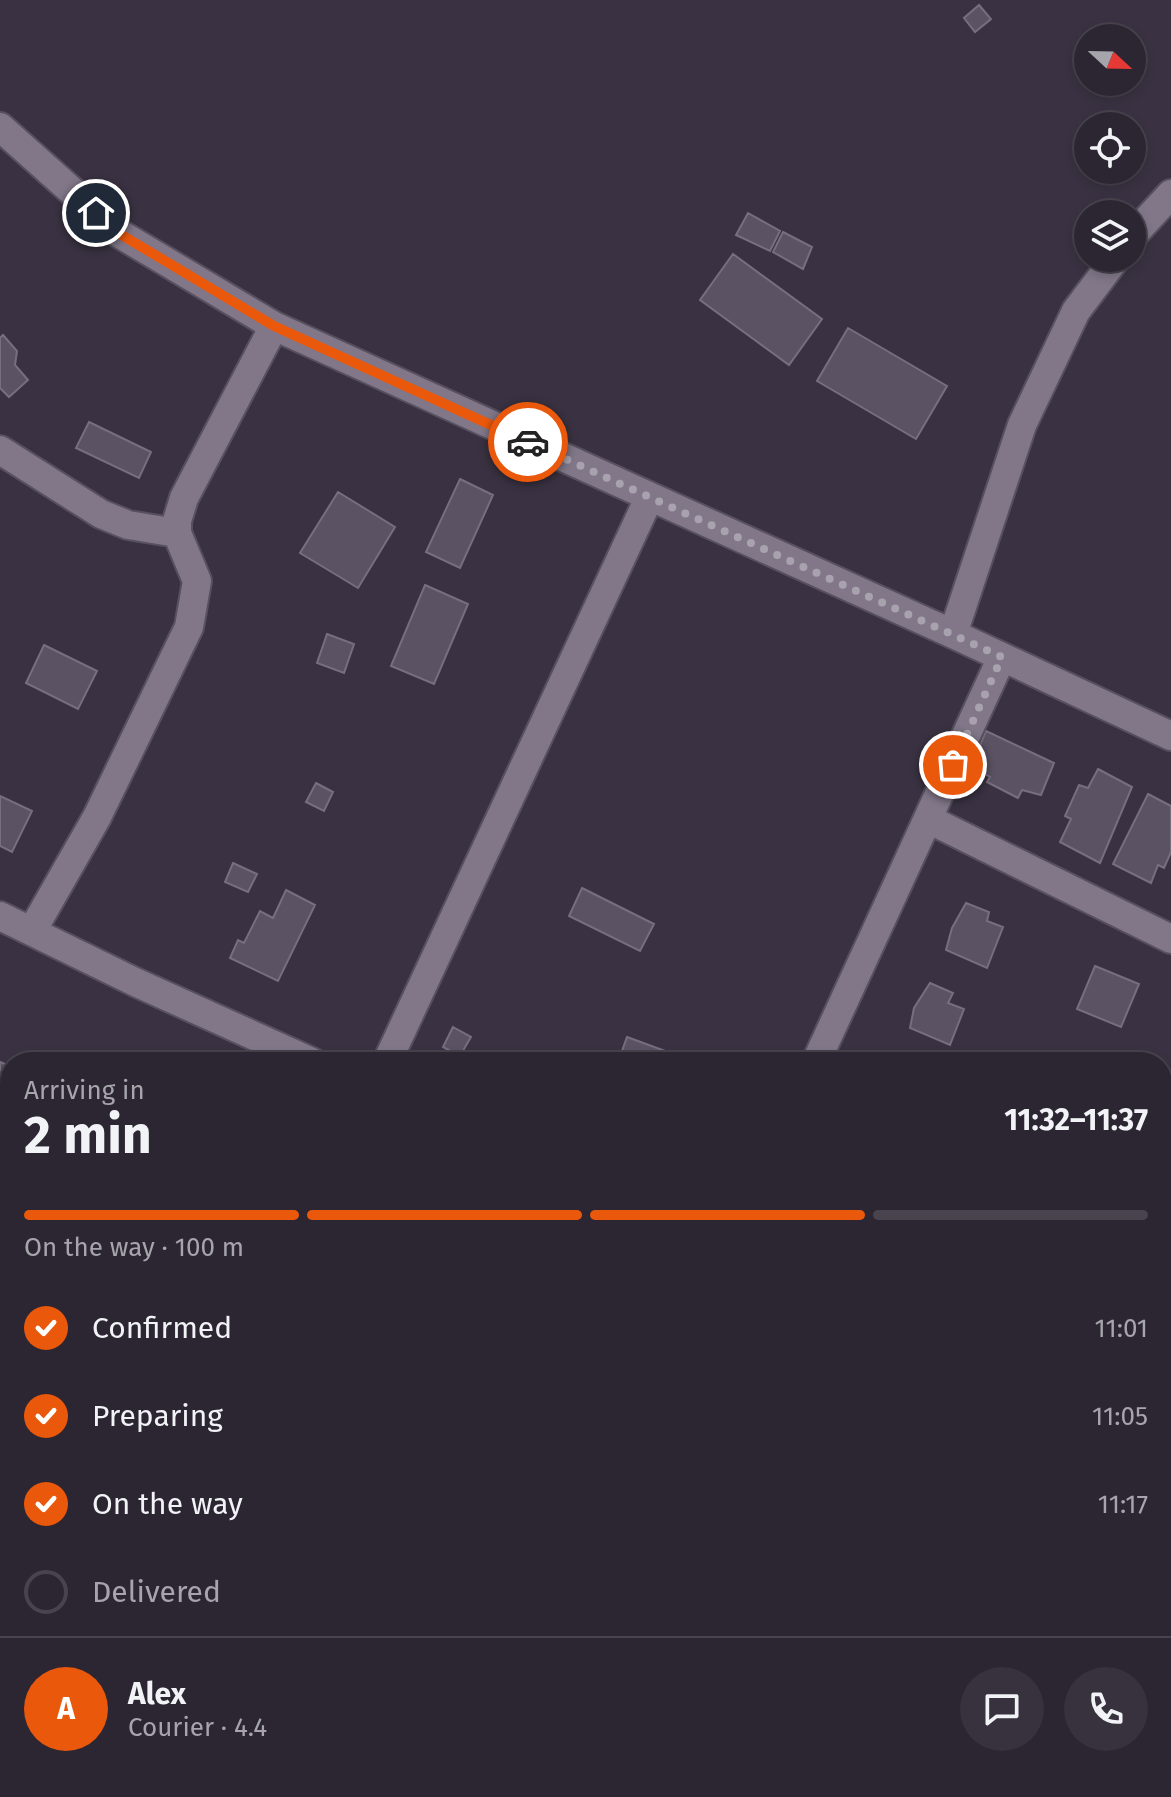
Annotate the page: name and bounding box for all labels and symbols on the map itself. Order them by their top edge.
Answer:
north arrow [1074,24,1146,96]
pin [62,179,130,247]
courier [488,402,568,482]
pin [919,731,987,799]

